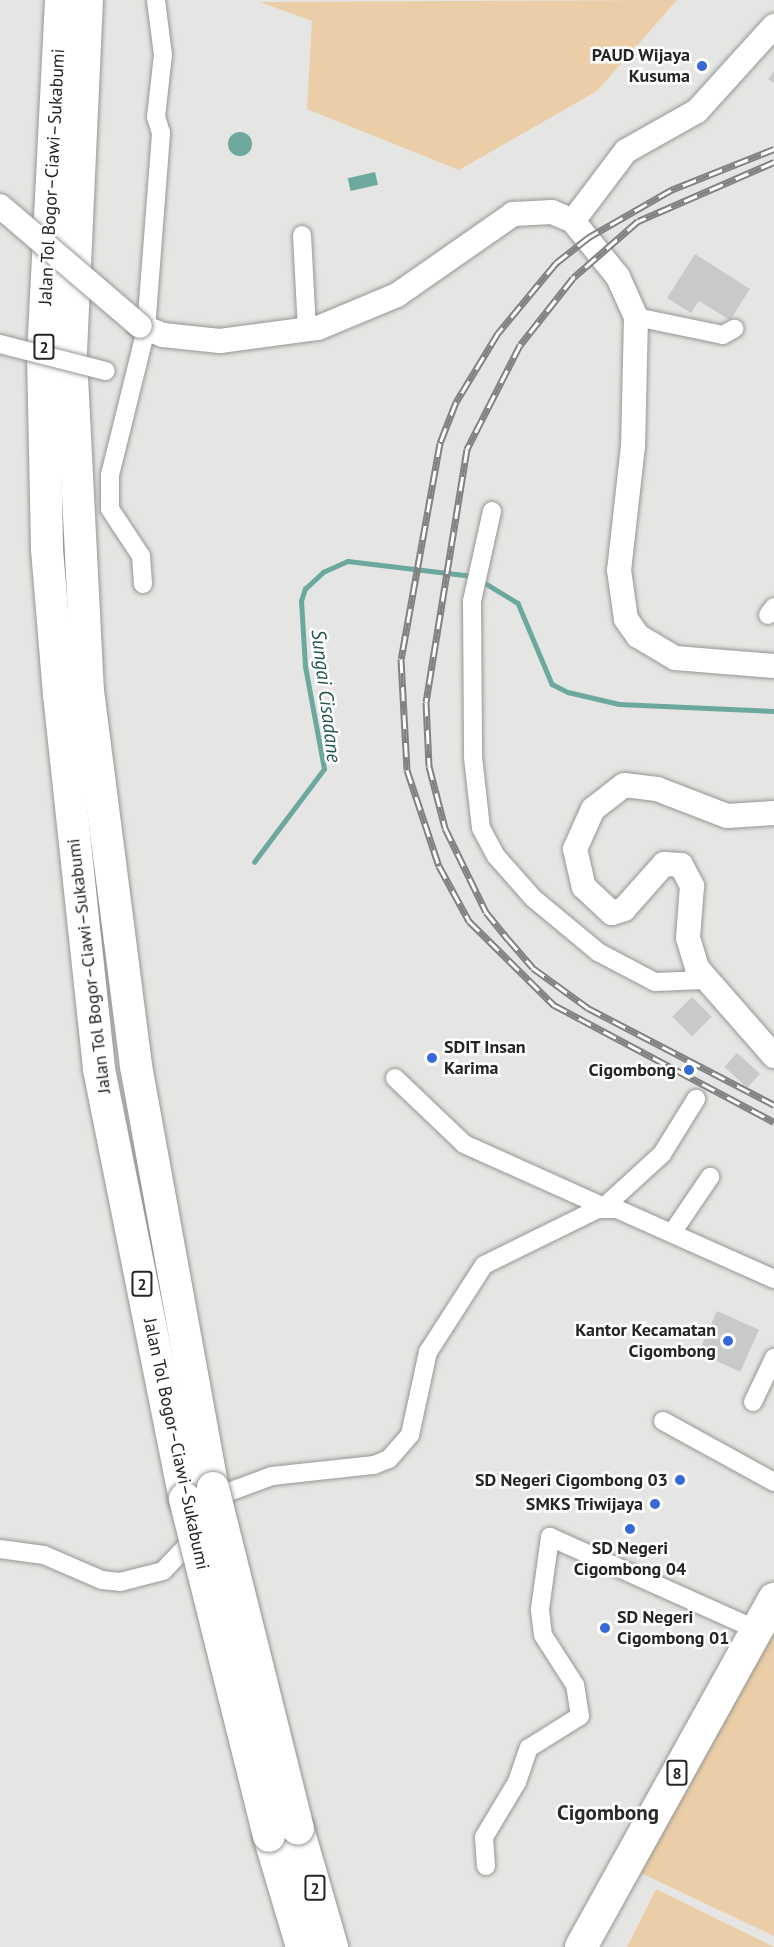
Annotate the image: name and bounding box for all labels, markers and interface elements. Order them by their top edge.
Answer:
place label: PAUD Wijaya Kusuma [591,45,690,88]
street label: Jalan Tol Bogor–Ciawi–Sukabumi [34,48,70,306]
marker: PAUD Wijaya Kusuma [695,59,709,73]
road number: 2 [32,334,56,360]
water label: Sungai Cisadane [306,628,346,764]
street label: Jalan Tol Bogor–Ciawi–Sukabumi [63,837,115,1095]
place label: SDIT Insan Karima [444,1037,526,1080]
marker: SDIT Insan Karima [425,1051,439,1065]
place label: Cigombong [589,1059,676,1081]
marker: Cigombong [680,1061,698,1079]
road number: 2 [130,1271,154,1297]
street label: Jalan Tol Bogor–Ciawi–Sukabumi [139,1316,213,1572]
place label: Kantor Kecamatan Cigombong [575,1320,716,1362]
marker: Kantor Kecamatan Cigombong [721,1334,735,1348]
place label: SD Negeri Cigombong 03 [474,1469,668,1491]
marker: SD Negeri Cigombong 03 [673,1473,687,1487]
place label: SMKS Triwijaya [525,1493,643,1515]
marker: SMKS Triwijaya [648,1497,662,1511]
marker: SD Negeri Cigombong 04 [623,1522,637,1536]
place label: SD Negeri Cigombong 04 [574,1538,686,1580]
place label: SD Negeri Cigombong 01 [617,1607,729,1650]
marker: SD Negeri Cigombong 01 [598,1621,612,1635]
road number: 8 [665,1760,689,1786]
district label: Cigombong [557,1800,659,1826]
road number: 2 [303,1875,327,1901]

